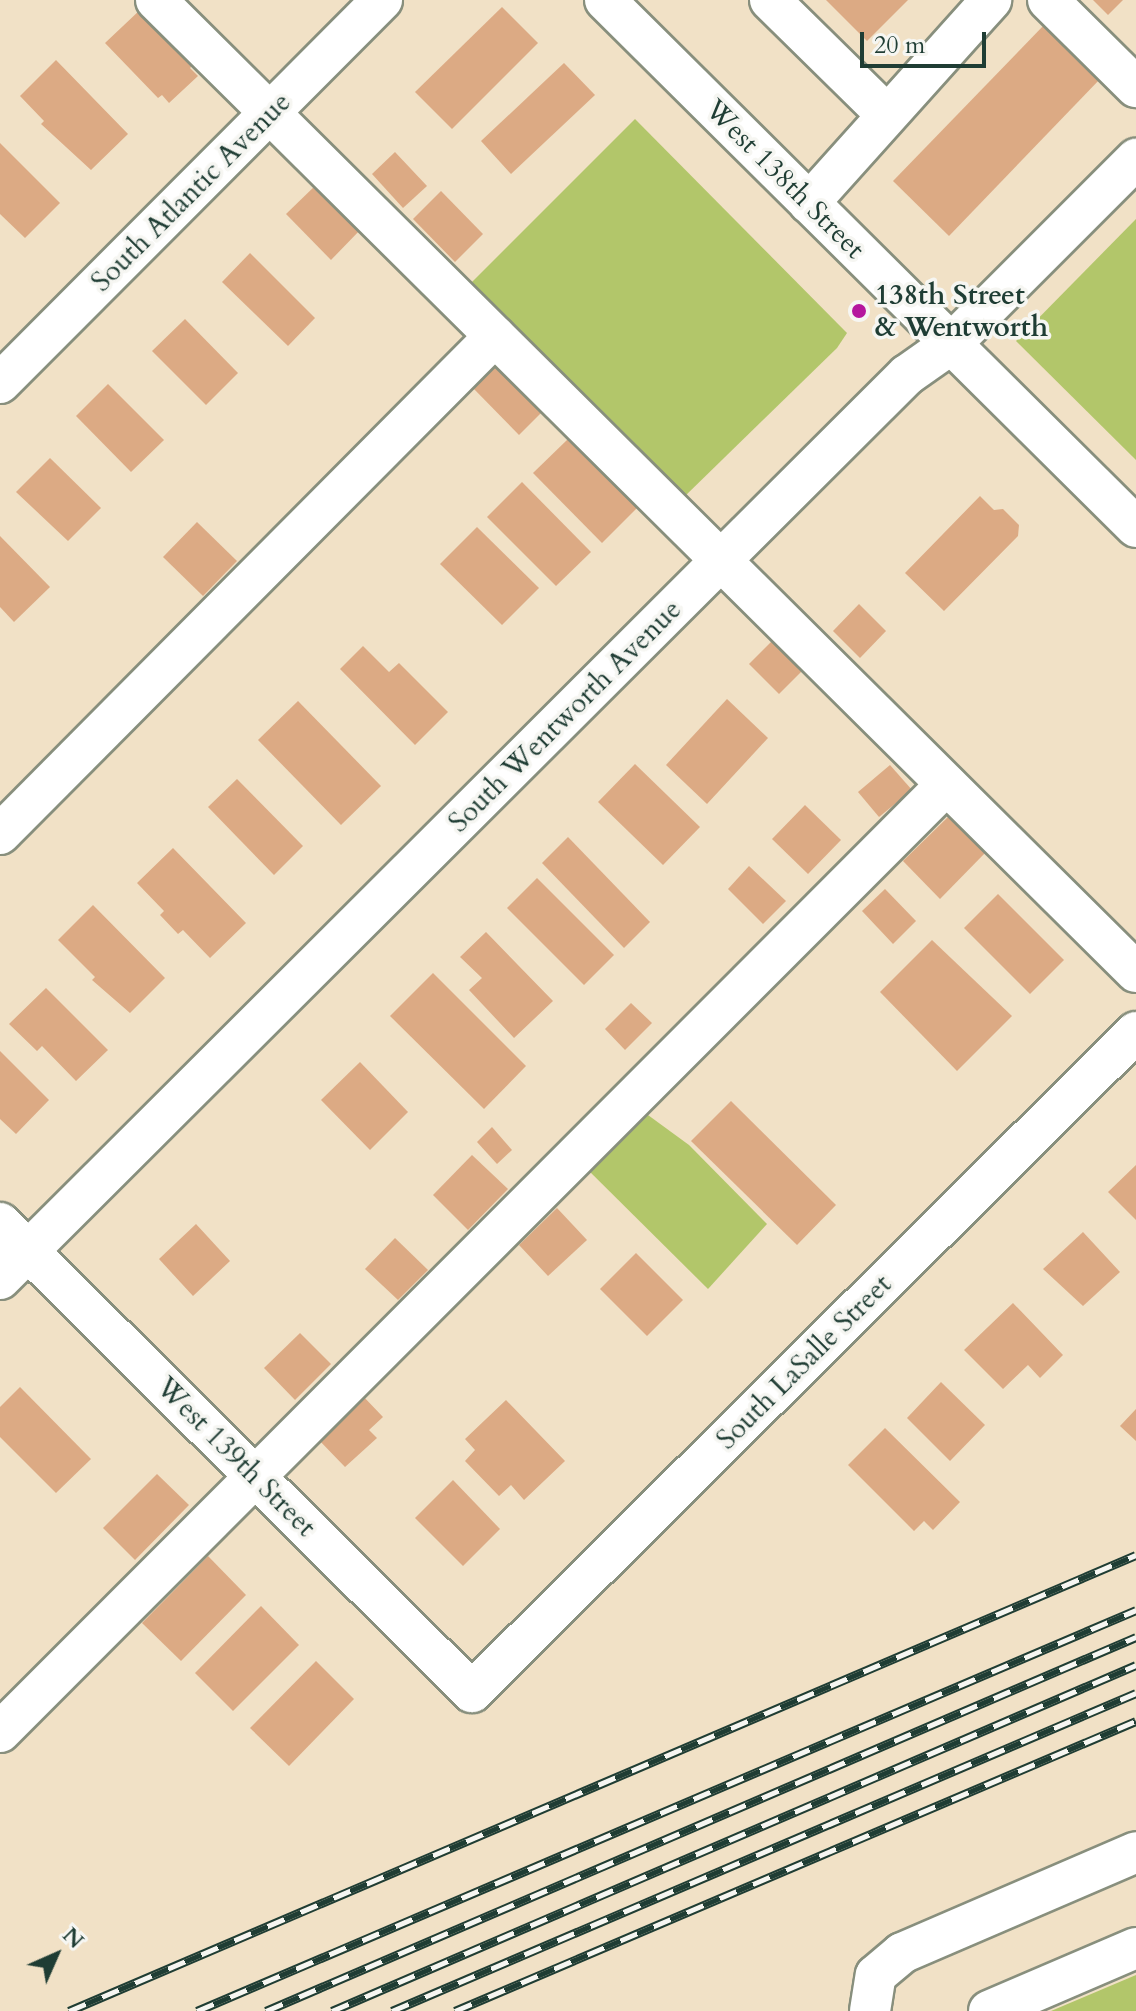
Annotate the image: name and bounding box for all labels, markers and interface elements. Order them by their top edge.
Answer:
scale bar [864,16,990,66]
text: 20 m [874,29,925,62]
street label: South Atlantic Avenue [84,85,298,299]
street label: West 138th Street [698,92,872,266]
place label: 138th Street & Wentworth [875,278,1048,344]
marker: 138th Street & Wentworth [850,302,868,320]
street label: South Wentworth Avenue [442,593,688,839]
street label: South LaSalle Street [710,1268,898,1456]
street label: West 139th Street [149,1370,323,1544]
north arrow [16,1915,96,1995]
text: N [56,1921,90,1955]

